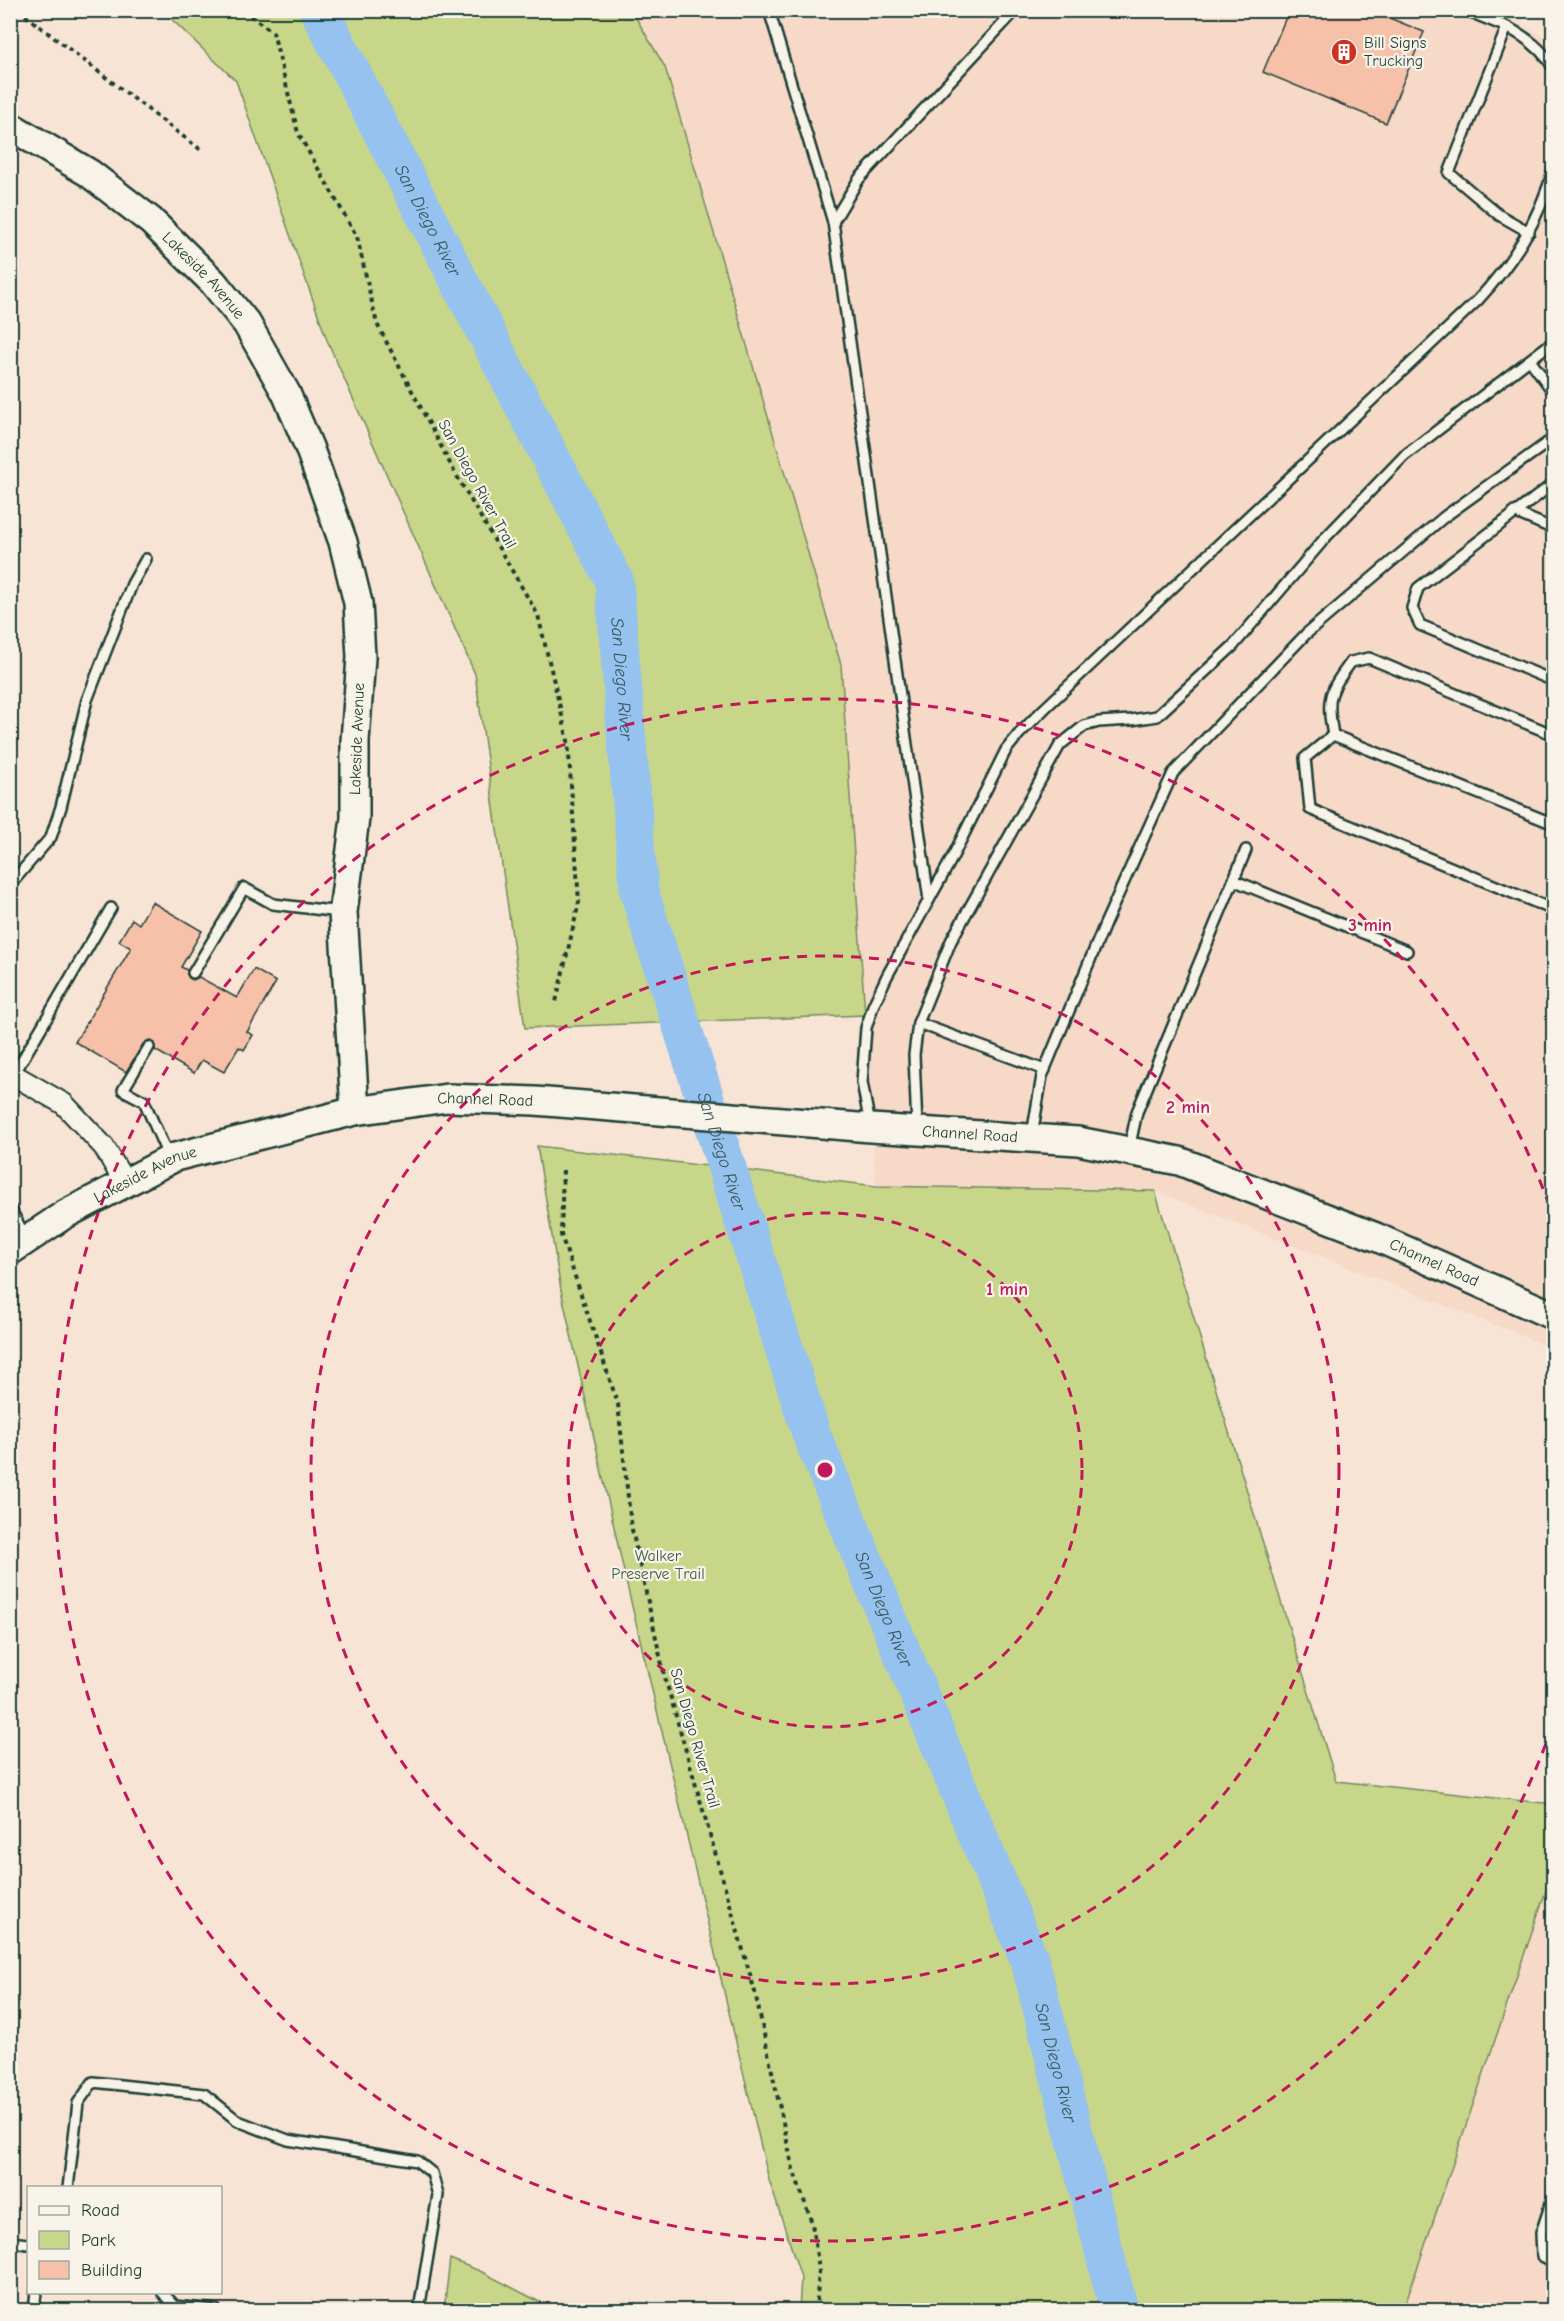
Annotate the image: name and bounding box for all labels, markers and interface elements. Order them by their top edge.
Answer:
place label: Bill Signs Trucking [1364,34,1427,70]
building icon: Bill Signs Trucking [1329,37,1359,67]
water label: San Diego River [390,161,466,281]
street label: Lakeside Avenue [159,228,248,323]
street label: San Diego River Trail [434,417,520,551]
water label: San Diego River [607,617,637,742]
street label: Lakeside Avenue [346,683,368,795]
text: 3 min [1348,915,1392,936]
street label: Channel Road [436,1089,533,1110]
water label: San Diego River [693,1090,751,1214]
text: 2 min [1166,1097,1210,1118]
street label: Channel Road [921,1122,1018,1146]
street label: Lakeside Avenue [91,1143,199,1207]
street label: Channel Road [1387,1235,1482,1290]
text: 1 min [986,1279,1028,1300]
centre of rings [815,1460,835,1480]
park label: Walker Preserve Trail [611,1547,705,1583]
water label: San Diego River [851,1548,917,1671]
street label: San Diego River Trail [666,1666,724,1810]
water label: San Diego River [1031,2000,1082,2126]
legend [27,2186,222,2294]
text: Road [81,2200,120,2221]
text: Park [81,2230,116,2251]
text: Building [81,2260,143,2281]

